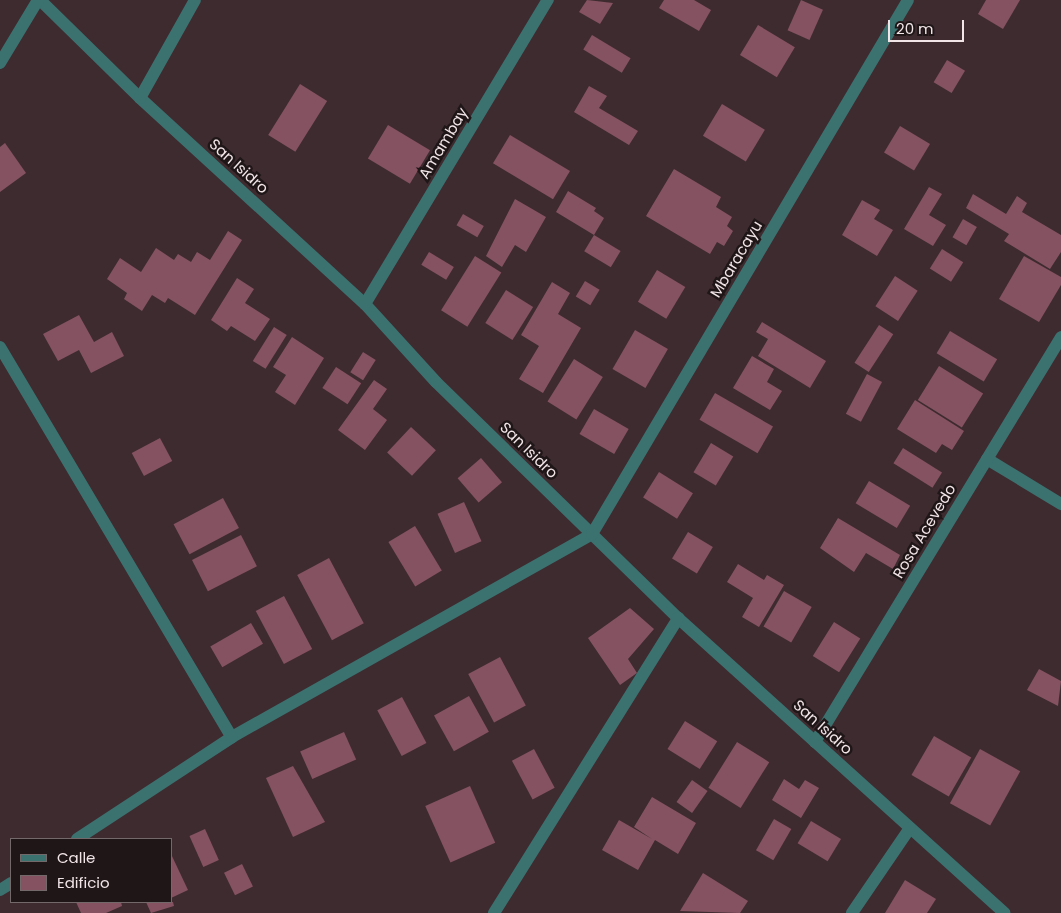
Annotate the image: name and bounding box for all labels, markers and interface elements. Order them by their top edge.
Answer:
scale bar [891,10,967,42]
text: 20 m [896,18,934,39]
street label: Amambay [415,104,471,182]
street label: San Isidro [206,135,272,197]
street label: Mbaracayu [706,217,766,301]
street label: San Isidro [496,418,562,482]
street label: Rosa Acevedo [889,481,959,581]
street label: San Isidro [790,696,856,758]
legend [10,838,172,903]
text: Calle [57,847,95,868]
text: Edificio [57,872,110,893]

